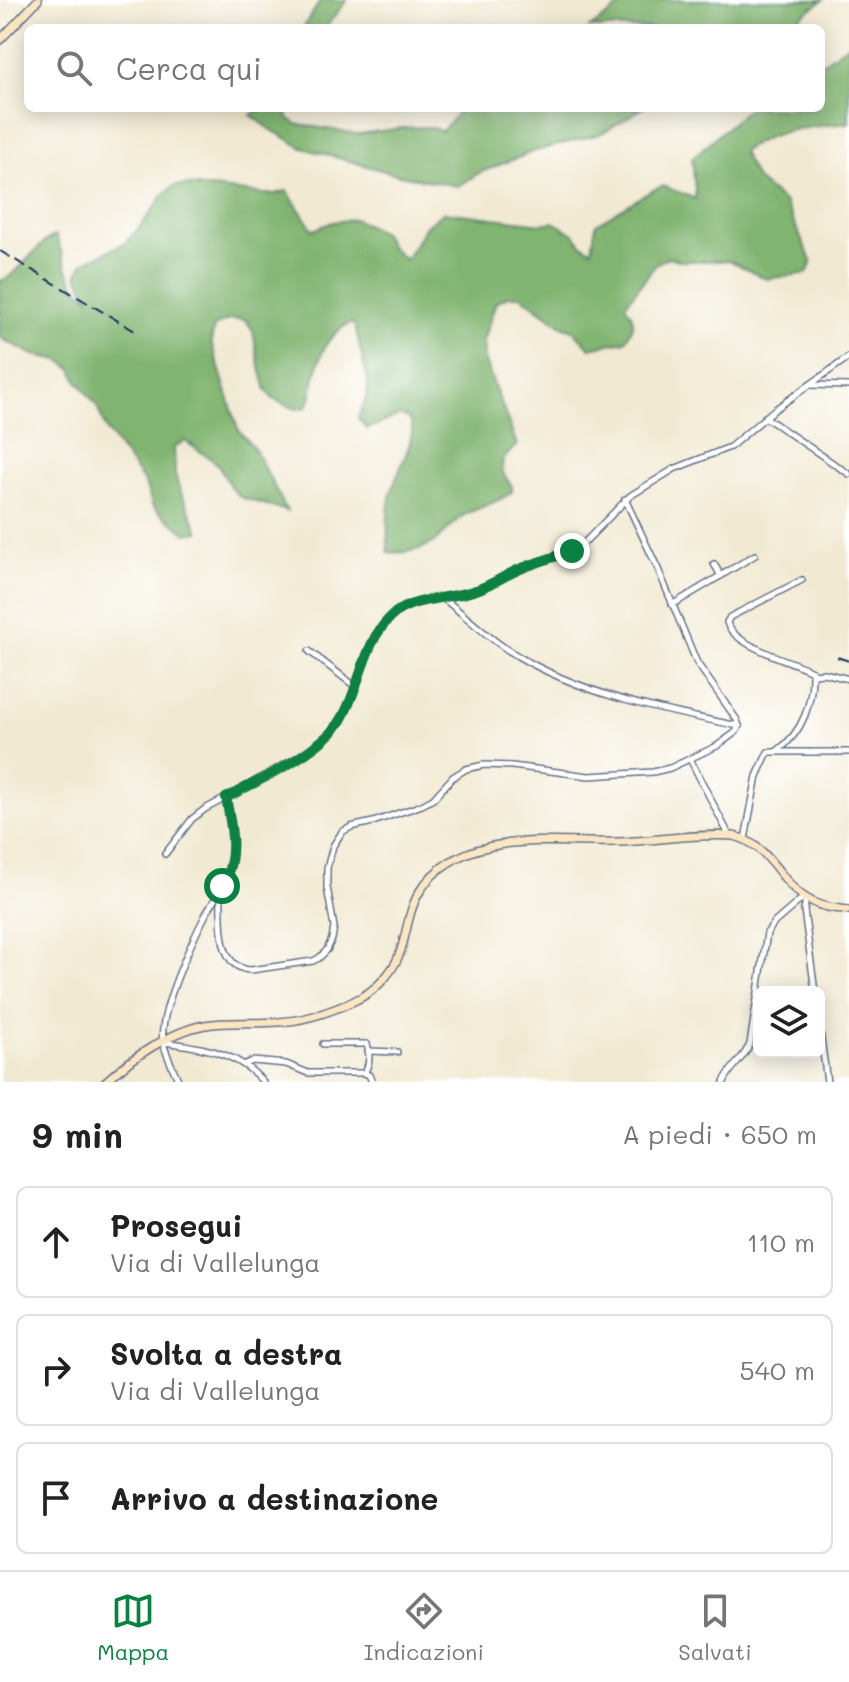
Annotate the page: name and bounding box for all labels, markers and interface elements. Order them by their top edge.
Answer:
search box [24,24,825,112]
icon: search [52,46,96,90]
text: Cerca qui [116,48,262,88]
route end [554,533,590,569]
route start [204,868,240,904]
map controls [753,986,825,1058]
button: layers [753,986,825,1058]
text: 9 min [32,1112,123,1157]
text: A piedi · 650 m [622,1117,817,1151]
text: Prosegui [110,1205,243,1245]
icon: ahead [34,1220,78,1264]
text: 110 m [747,1225,815,1259]
text: Via di Vallelunga [110,1245,320,1279]
text: Svolta a destra [110,1333,342,1373]
icon: right [34,1348,78,1392]
text: 540 m [739,1353,815,1387]
text: Via di Vallelunga [110,1373,320,1407]
icon: arrive [34,1476,78,1520]
text: Arrivo a destinazione [110,1478,438,1518]
tab: Mappa [97,1589,169,1666]
tab: Indicazioni [364,1589,484,1666]
tab: Salvati [678,1589,752,1666]

